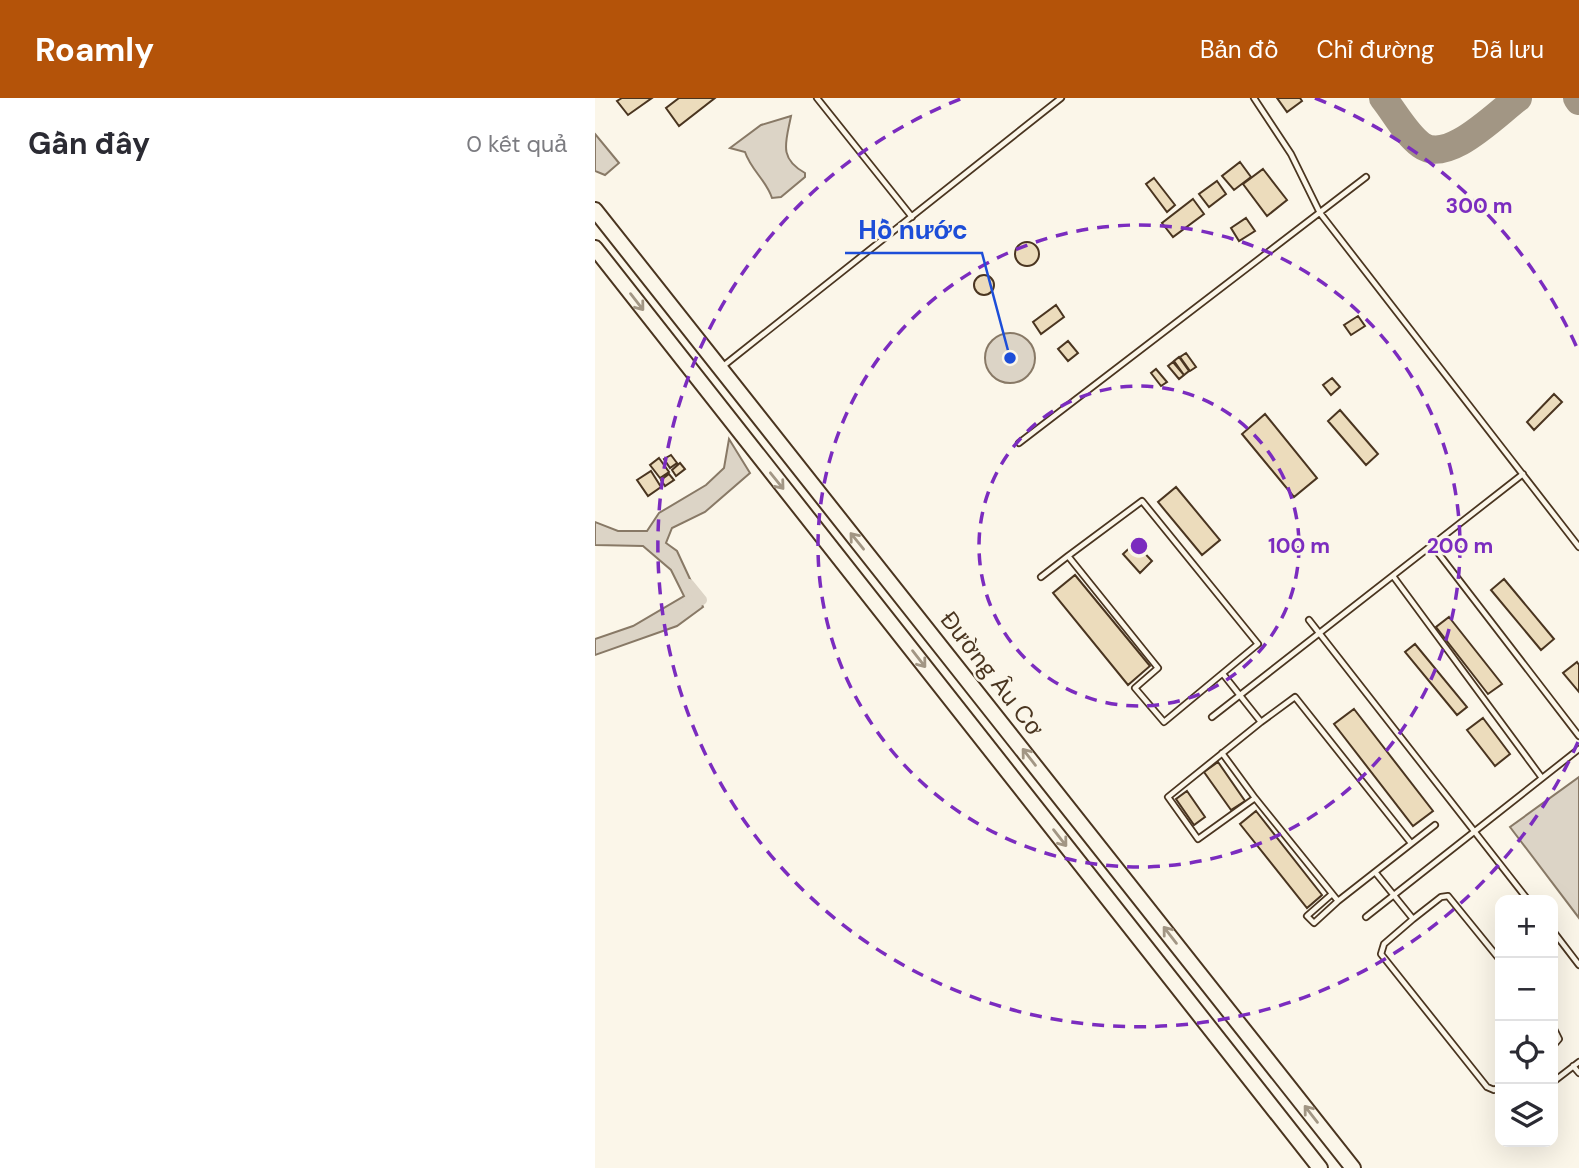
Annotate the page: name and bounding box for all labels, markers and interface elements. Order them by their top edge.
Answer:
text: Roamly [35,28,154,71]
text: Bản đồ [1200,34,1278,65]
text: Chỉ đường [1316,34,1434,65]
text: Đã lưu [1472,34,1544,65]
text: Gần đây [28,124,150,163]
text: 0 kết quả [466,129,567,159]
text: 300 m [1446,192,1512,220]
callout: Hồ nước [845,206,982,253]
text: Hồ nước [858,213,968,247]
one-way arrow [629,293,644,311]
one-way arrow [770,472,785,490]
one-way arrow [849,532,864,550]
text: 100 m [1268,532,1330,560]
text: 200 m [1427,532,1493,560]
centre of rings [1127,534,1151,558]
street label: Đường Âu Cơ [934,605,1051,743]
one-way arrow [911,650,926,668]
one-way arrow [1021,748,1036,767]
one-way arrow [1052,828,1067,846]
map controls [1495,895,1558,1147]
button: + [1495,895,1558,958]
one-way arrow [1163,927,1178,945]
button: − [1495,958,1558,1021]
button: locate [1495,1021,1558,1084]
button: layers [1495,1084,1558,1147]
one-way arrow [1303,1105,1318,1124]

